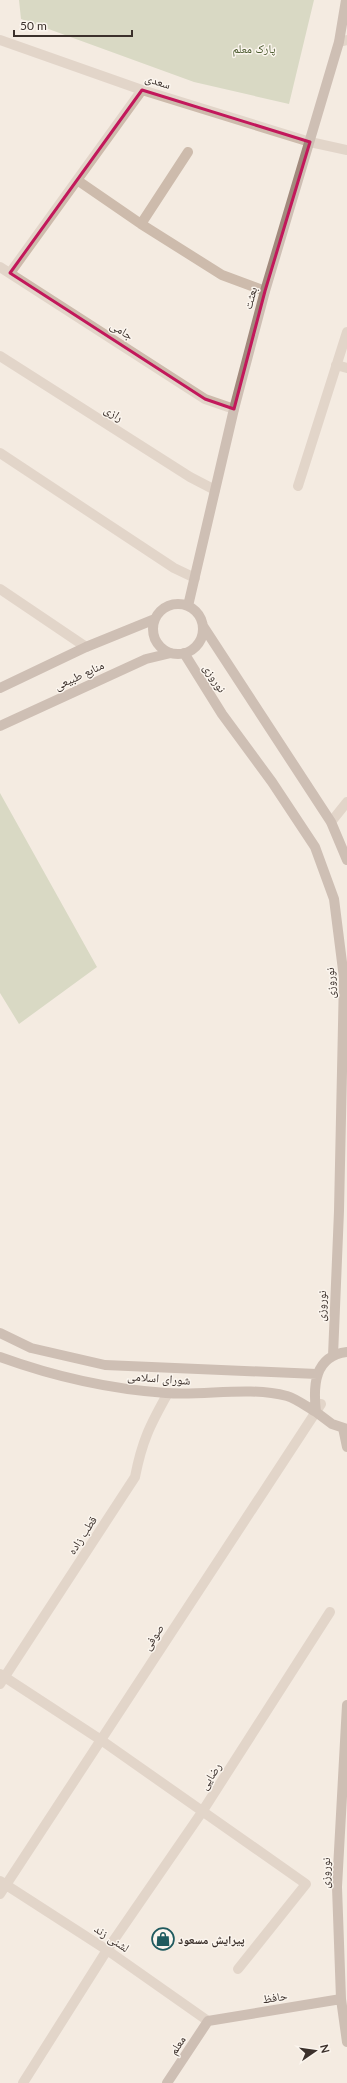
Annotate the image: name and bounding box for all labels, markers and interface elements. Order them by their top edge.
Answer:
scale bar [14,12,132,38]
text: 50 m [20,18,47,33]
park label: پارک معلم [232,41,276,57]
street label: سعدی [143,70,173,92]
street label: بعثت [240,285,261,311]
street label: جامی [108,317,137,343]
street label: رازی [102,401,127,425]
street label: منابع طبیعی [52,657,106,693]
street label: نوروزی [200,661,230,695]
street label: نوروزی [322,967,338,999]
street label: نوروزی [313,1290,329,1322]
street label: شورای اسلامی [127,1368,191,1388]
street label: قطب زاده [64,1513,100,1557]
street label: صوفی [139,1621,167,1653]
street label: رضایی [196,1759,225,1793]
street label: نوروزی [317,1857,333,1889]
street label: لشنی زند [92,1921,132,1955]
shop icon: پیرایش مسعود [150,1926,176,1952]
place label: پیرایش مسعود [178,1932,245,1948]
street label: حافظ [261,1988,289,2006]
north arrow [295,2031,335,2071]
street label: معلم [165,2033,189,2058]
text: N [318,2043,333,2054]

